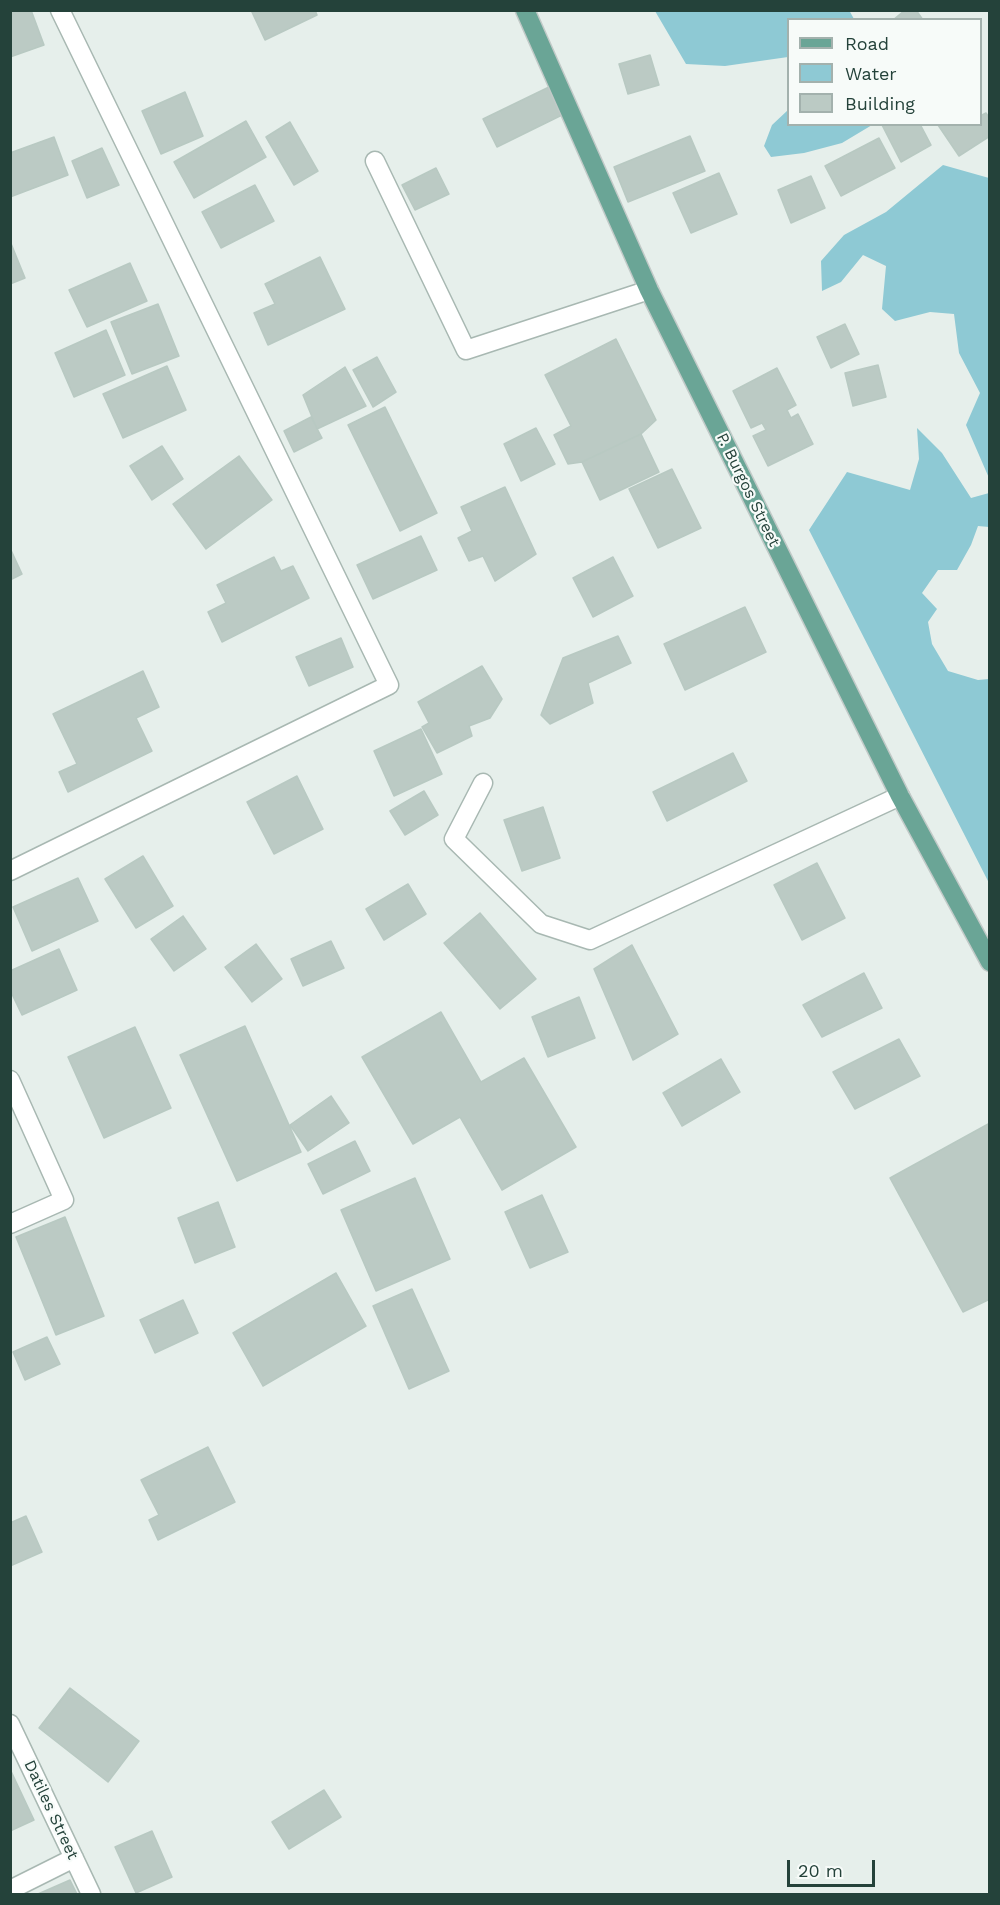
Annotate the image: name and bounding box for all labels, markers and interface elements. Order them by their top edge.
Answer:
legend [787,18,982,126]
text: Road [845,33,889,54]
text: Water [845,63,897,84]
text: Building [845,93,915,114]
street label: P. Burgos Street [712,430,784,550]
street label: Datiles Street [20,1757,82,1863]
scale bar [790,1848,878,1886]
text: 20 m [798,1860,843,1881]

